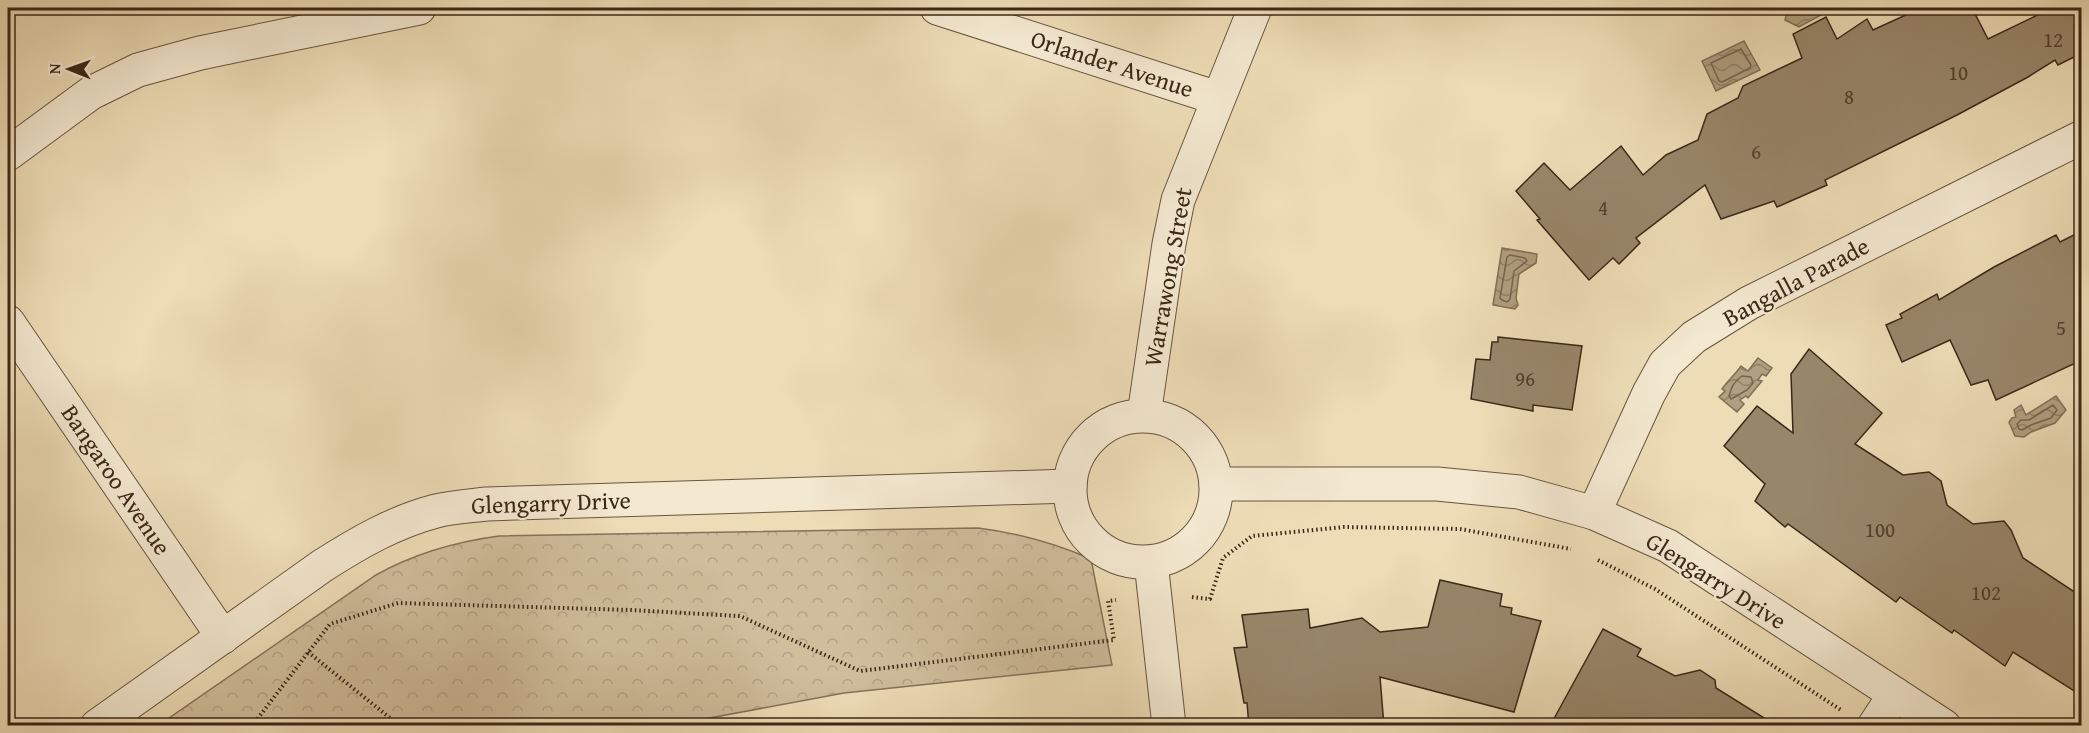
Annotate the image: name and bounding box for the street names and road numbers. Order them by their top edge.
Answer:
street label: Orlander Avenue [1026,21,1198,106]
street label: Warrawong Street [1134,184,1201,369]
street label: Bangalla Parade [1716,228,1875,335]
street label: Bangaroo Avenue [53,397,180,562]
street label: Glengarry Drive [471,482,631,523]
street label: Glengarry Drive [1639,523,1793,638]

